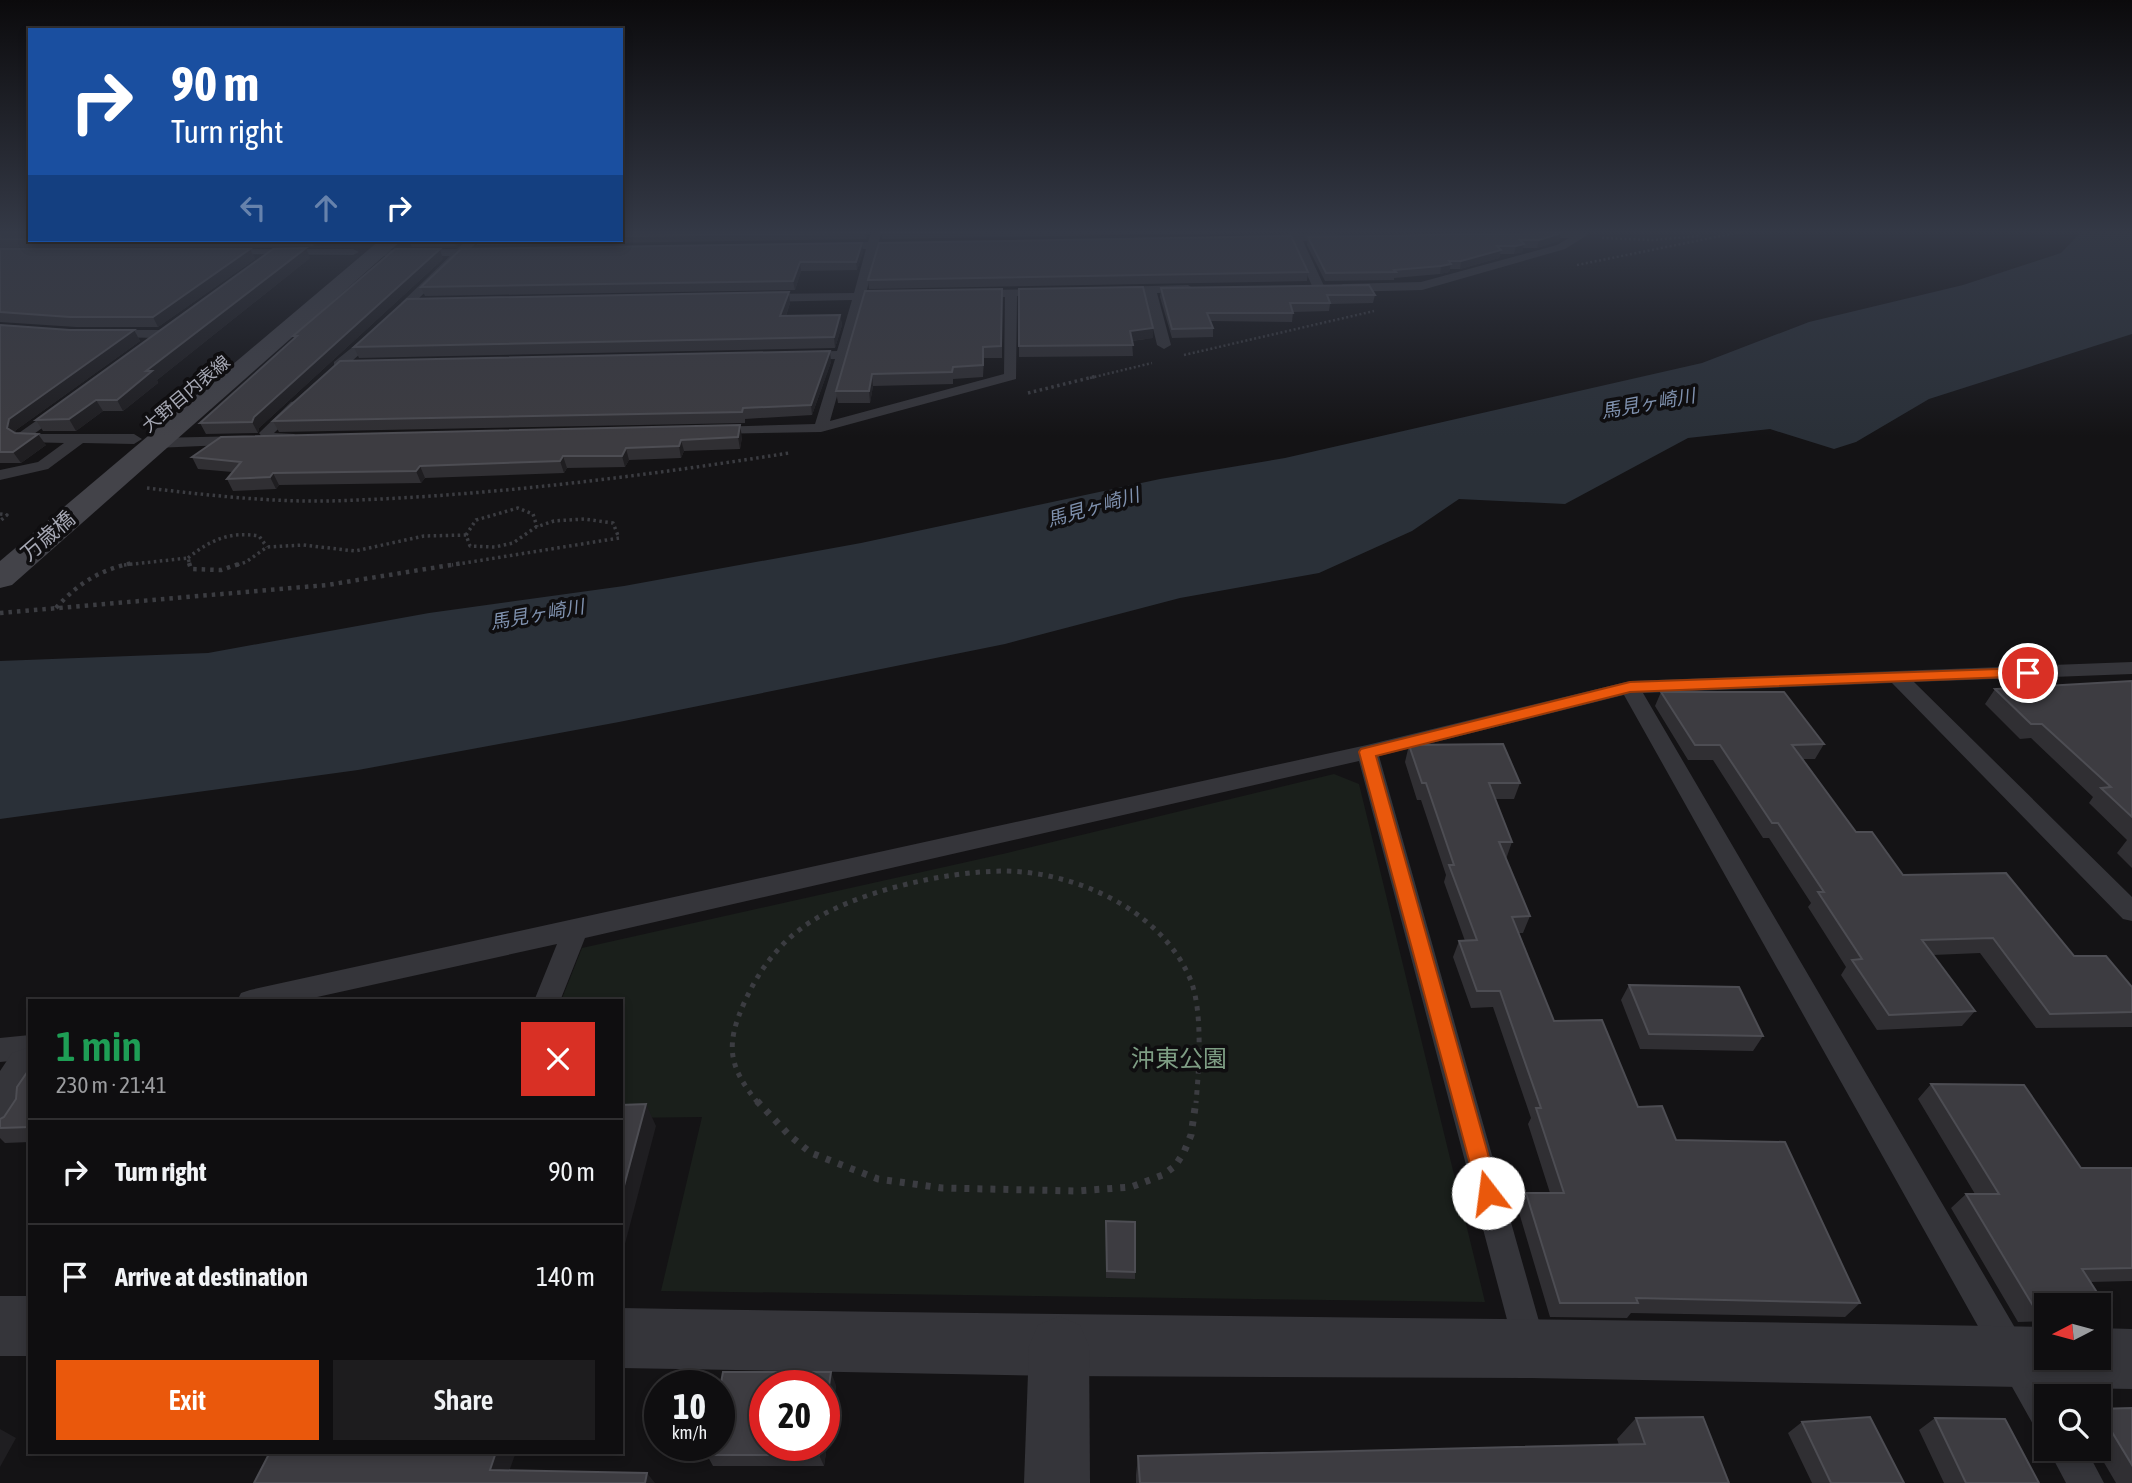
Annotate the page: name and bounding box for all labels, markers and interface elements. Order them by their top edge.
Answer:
text: 90 m [171,55,259,111]
icon: right [56,56,147,147]
text: Turn right [171,113,284,150]
icon: left [234,189,272,227]
icon: ahead [307,189,345,227]
icon: right [380,189,418,227]
street label: 大野目内表線 [138,351,234,436]
water label: 馬見ヶ崎川 [1599,384,1699,422]
water label: 馬見ヶ崎川 [1044,483,1144,531]
street label: 万歳橋 [16,506,79,565]
water label: 馬見ヶ崎川 [488,595,588,633]
pin [1998,643,2058,703]
icon: arrive [2009,654,2047,692]
text: 1 min [56,1022,142,1070]
button: close [521,1022,595,1096]
park label: 沖東公園 [1131,1045,1227,1072]
text: 230 m · 21:41 [56,1072,167,1098]
icon: right [56,1153,94,1191]
position arrow [1451,1156,1525,1230]
text: Turn right [115,1157,206,1187]
text: 90 m [548,1157,595,1187]
icon: arrive [56,1258,94,1296]
text: Arrive at destination [115,1262,308,1292]
text: 140 m [536,1262,595,1292]
north arrow [2034,1293,2110,1370]
map controls [2034,1293,2111,1461]
button: Exit [56,1360,319,1440]
button: Share [333,1360,595,1440]
speed limit sign: 20 [749,1370,840,1461]
button: search [2034,1384,2111,1461]
text: 10 [673,1386,706,1426]
text: km/h [672,1422,707,1443]

